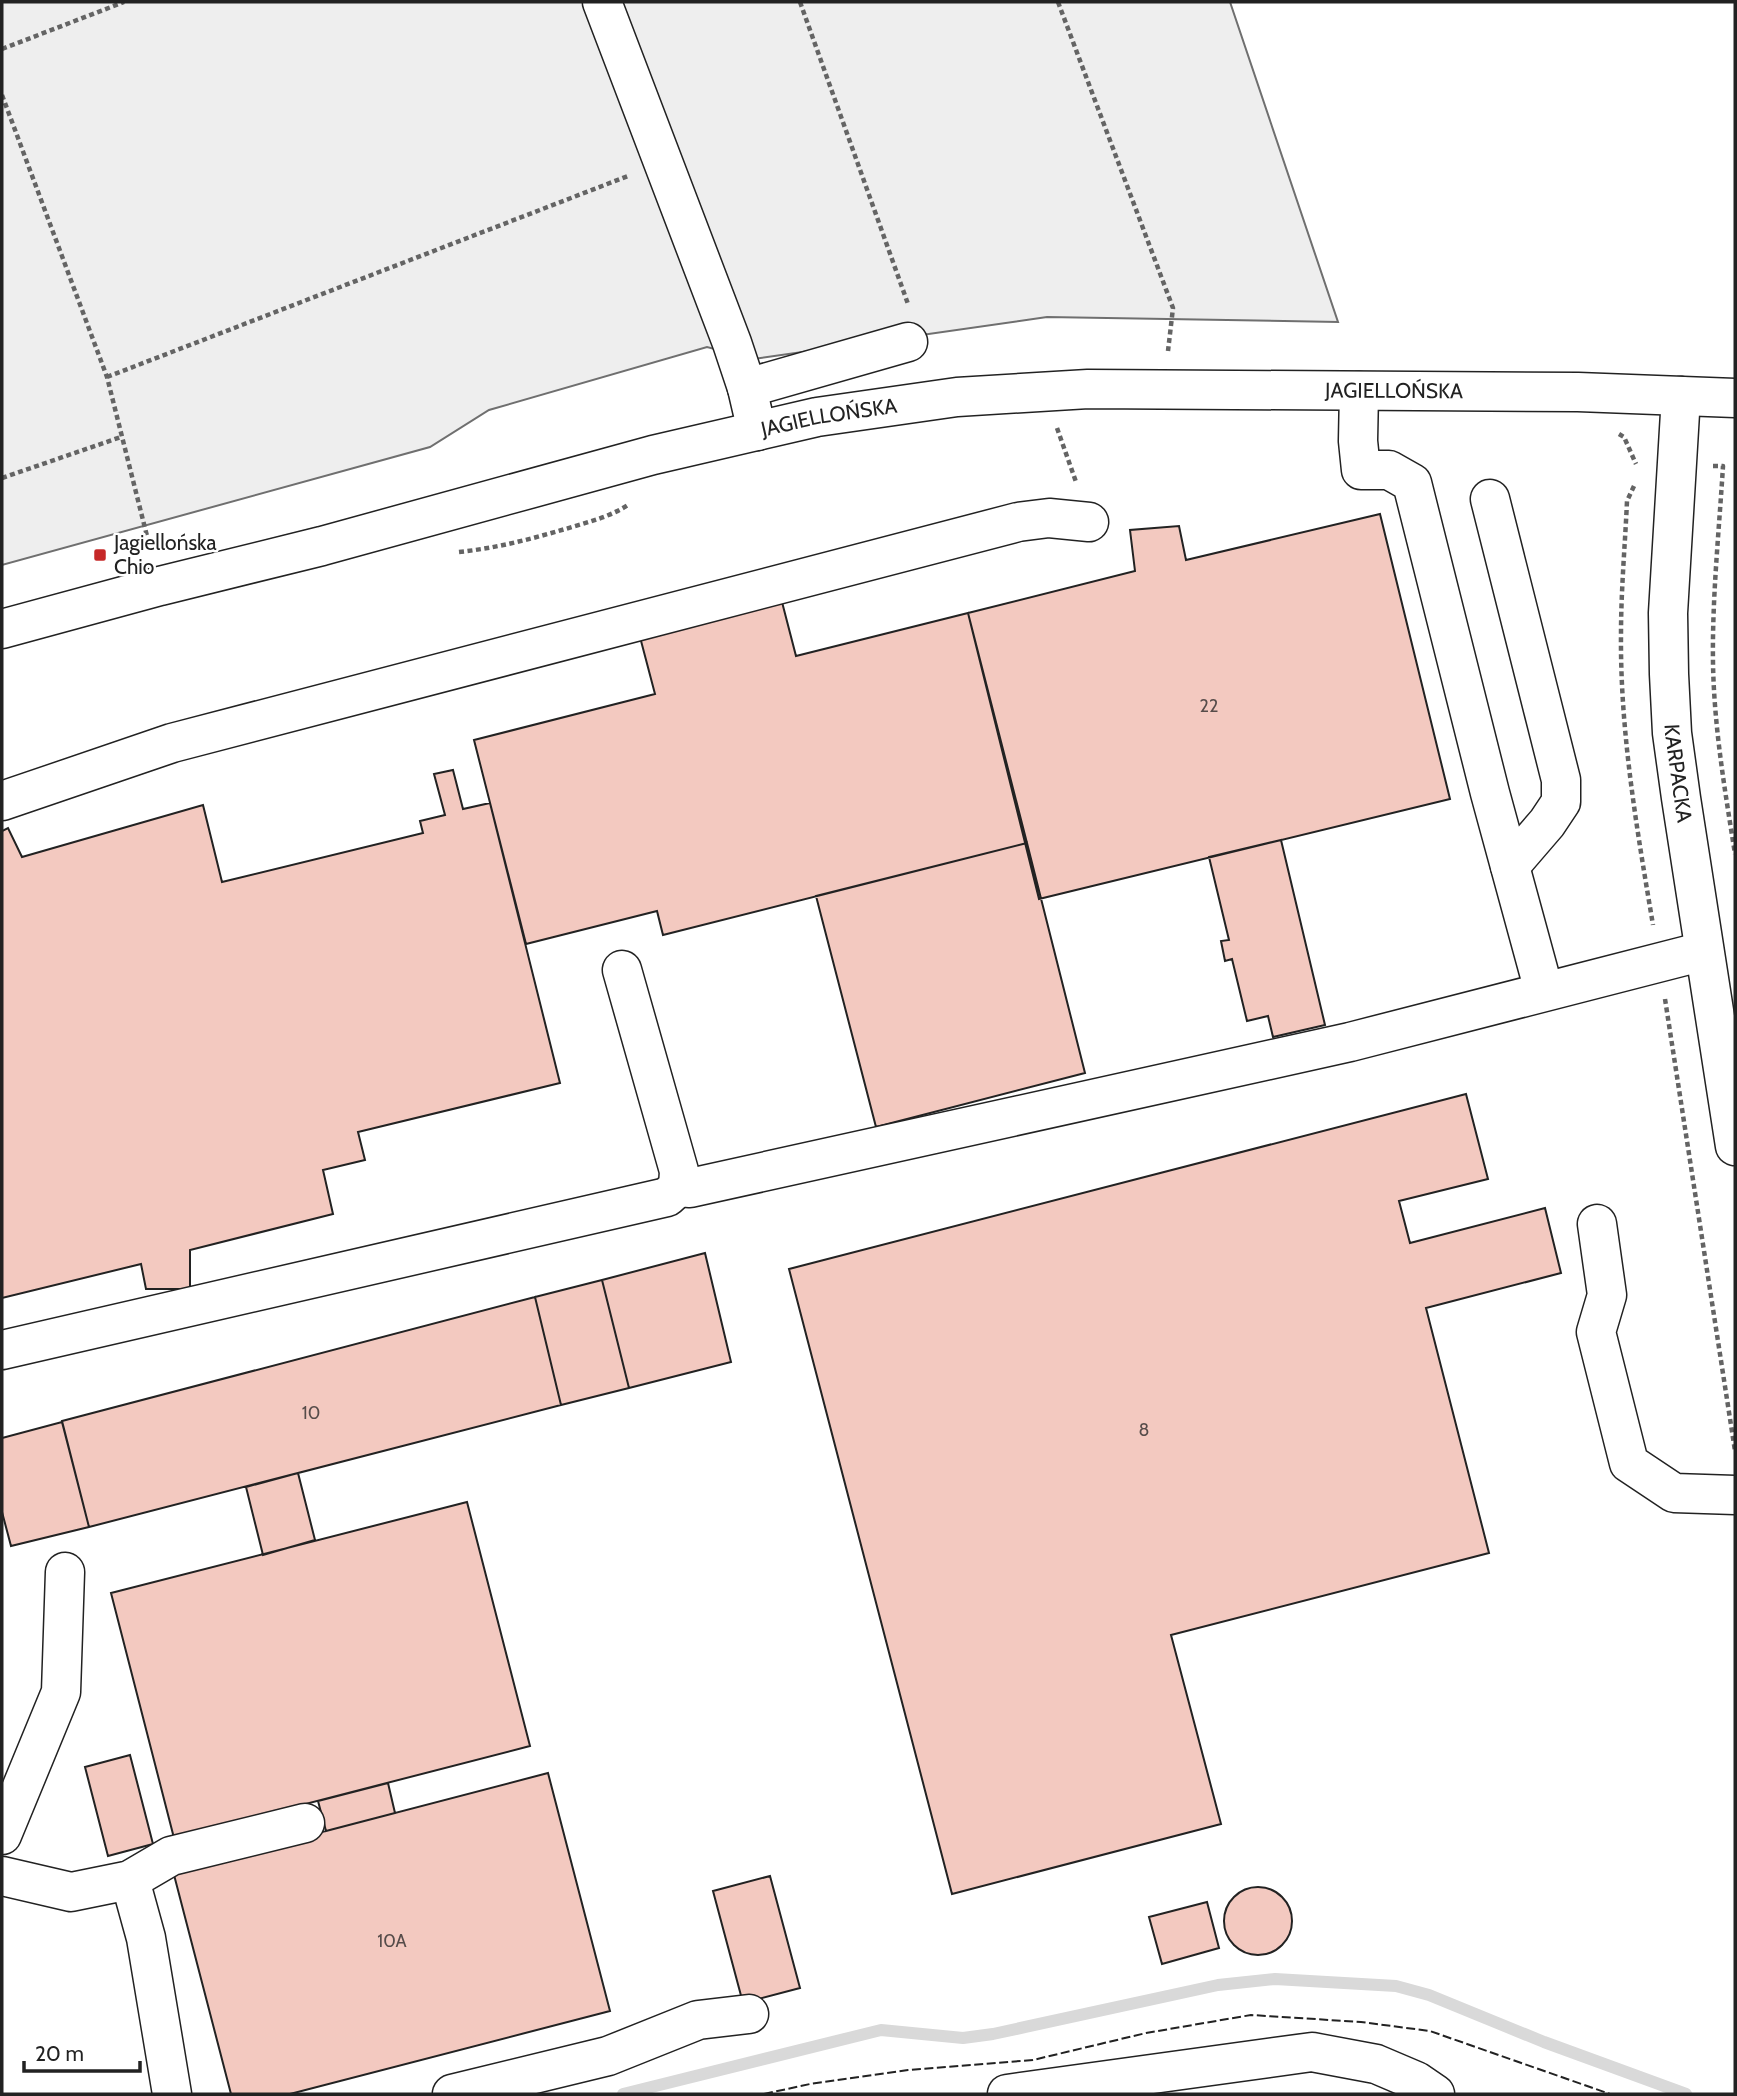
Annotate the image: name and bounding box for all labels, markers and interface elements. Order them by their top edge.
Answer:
street label: JAGIELLOŃSKA [1324,377,1463,403]
street label: JAGIELLOŃSKA [757,393,899,442]
place label: Jagiellońska Chio [113,530,216,579]
marker: Jagiellońska Chio [92,547,108,563]
house number: 22 [1200,695,1218,717]
street label: KARPACKA [1660,723,1698,824]
house number: 10 [302,1402,320,1424]
house number: 8 [1139,1419,1149,1441]
house number: 10A [377,1930,407,1952]
scale bar [24,2030,140,2074]
text: 20 m [35,2041,84,2066]

